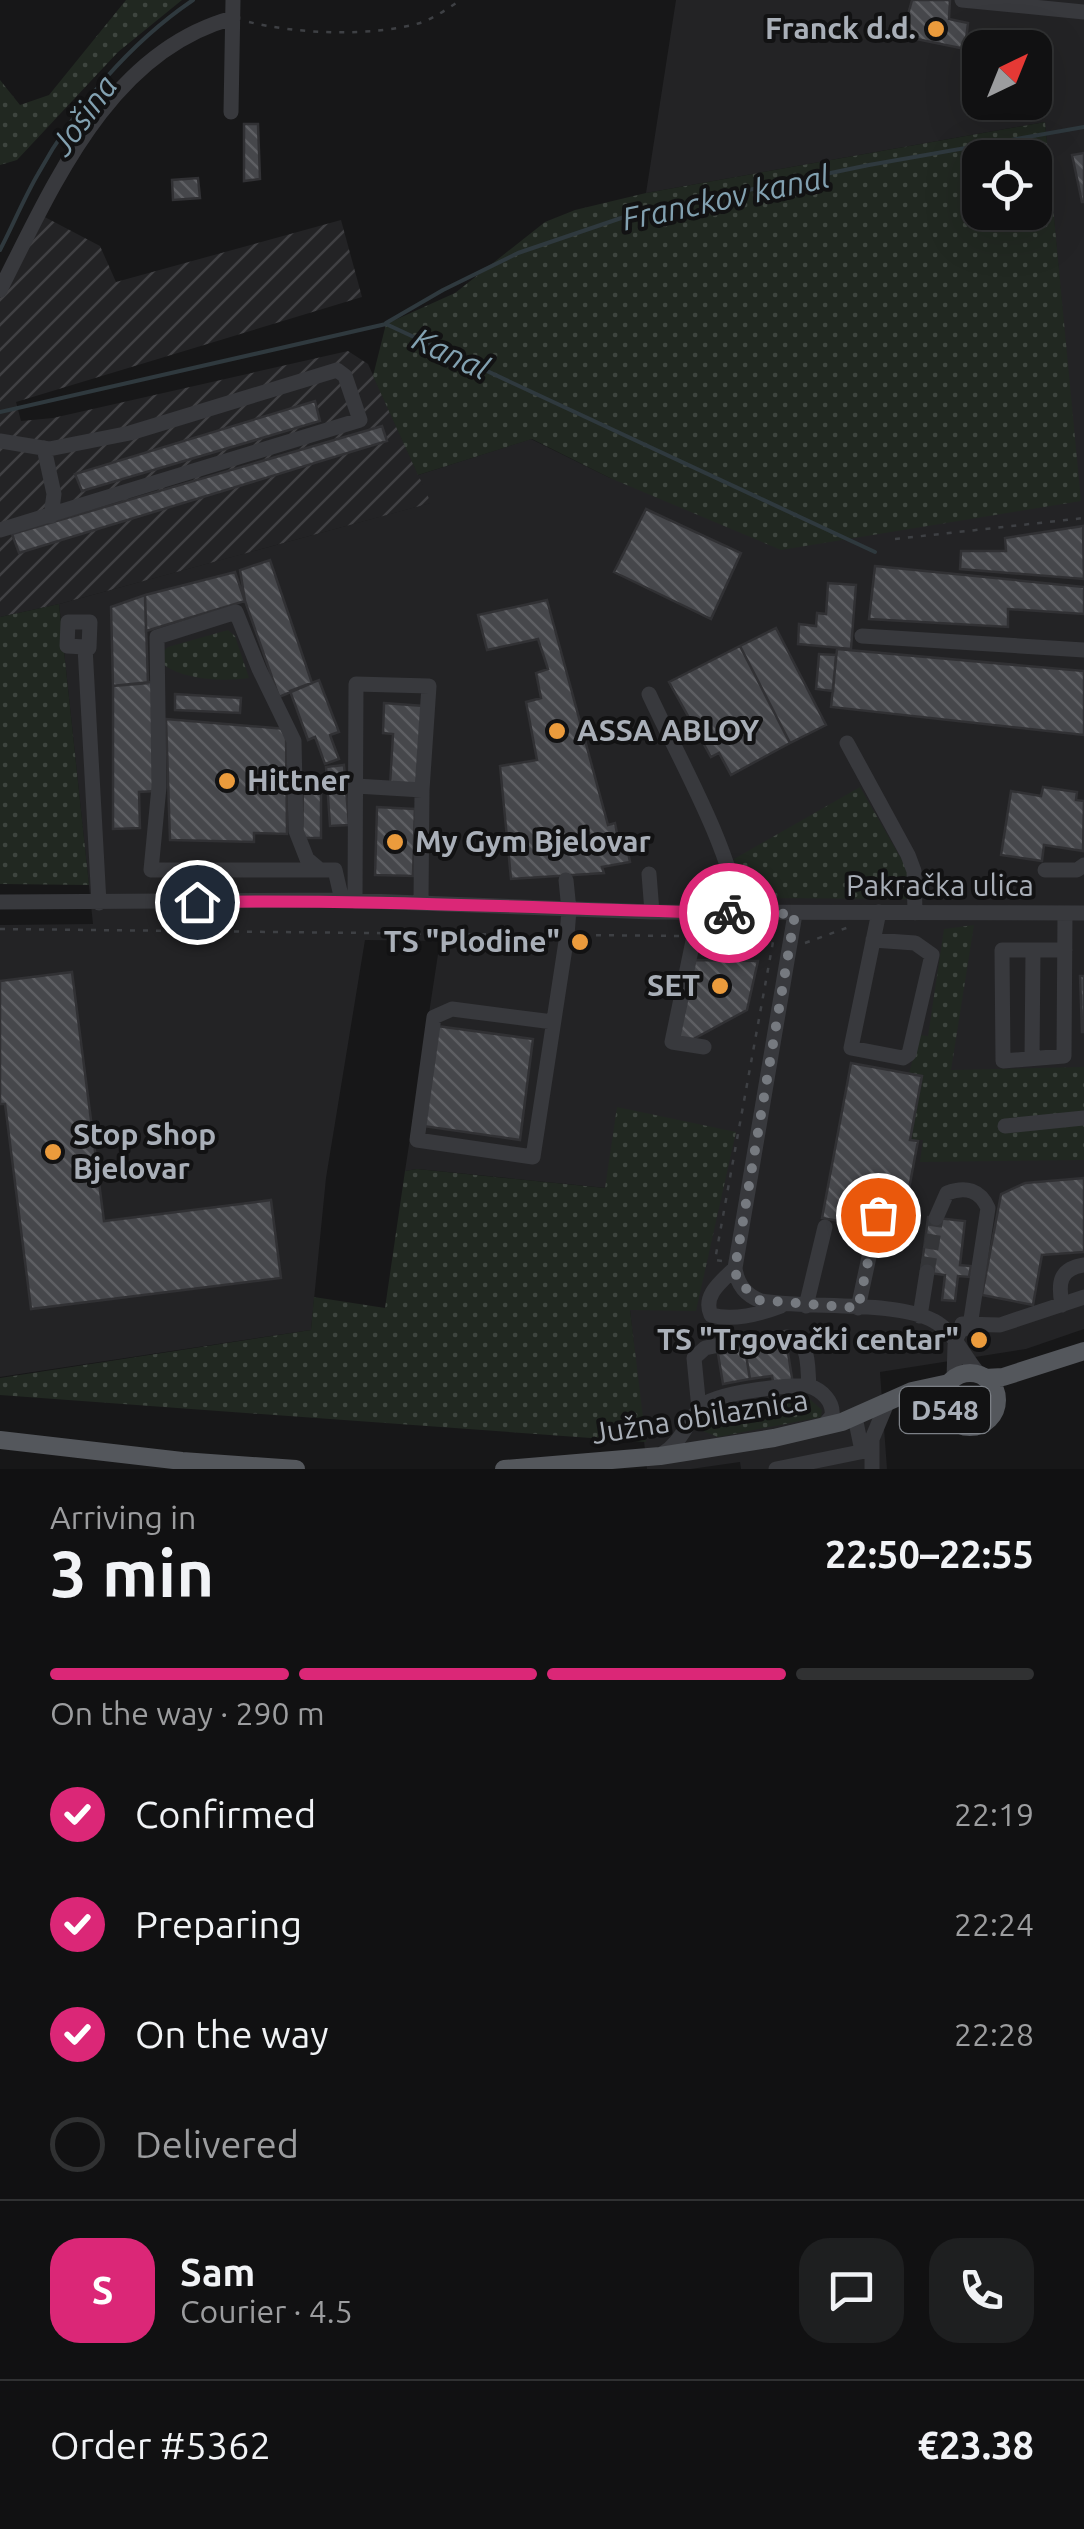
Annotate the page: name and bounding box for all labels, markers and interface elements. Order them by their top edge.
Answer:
place label: Franck d.d. [765,11,916,45]
marker: Franck d.d. [925,18,947,40]
north arrow [962,30,1052,120]
map controls [962,30,1052,230]
water label: Jošina [41,68,124,163]
button: locate [962,140,1052,230]
water label: Franckov kanal [619,157,833,237]
water label: Kanal [408,320,495,386]
place label: ASSA ABLOY [577,713,760,747]
marker: ASSA ABLOY [546,720,568,742]
place label: Hittner [247,763,351,797]
marker: Hittner [216,770,238,792]
place label: My Gym Bjelovar [415,824,652,858]
marker: My Gym Bjelovar [384,831,406,853]
pin [155,860,240,945]
courier [679,863,779,963]
street label: Pakračka ulica [846,868,1034,902]
icon: home [170,875,225,930]
icon: bike [702,886,757,941]
place label: TS "Plodine" [384,924,560,958]
marker: TS "Plodine" [569,931,591,953]
place label: SET [647,968,700,1002]
marker: SET [709,975,731,997]
place label: Stop Shop Bjelovar [73,1117,216,1185]
marker: Stop Shop Bjelovar [42,1141,64,1163]
pin [836,1173,921,1258]
icon: bag [851,1188,906,1243]
place label: TS "Trgovački centar" [657,1322,959,1356]
marker: TS "Trgovački centar" [968,1329,990,1351]
street label: Južna obilaznica [589,1382,810,1450]
road number: D548 [900,1387,990,1433]
text: Arriving in [50,1499,196,1535]
text: 22:50–22:55 [825,1533,1034,1575]
text: 3 min [50,1536,214,1609]
text: On the way · 290 m [50,1695,325,1731]
icon: check [50,1787,105,1842]
text: Confirmed [135,1793,316,1835]
text: 22:19 [954,1796,1034,1832]
icon: check [50,1897,105,1952]
text: Preparing [135,1903,302,1945]
text: 22:24 [954,1906,1034,1942]
icon: check [50,2007,105,2062]
text: On the way [135,2013,328,2055]
text: 22:28 [954,2016,1034,2052]
text: Delivered [135,2123,299,2165]
button: chat [799,2238,904,2343]
button: phone [929,2238,1034,2343]
text: Sam [180,2251,255,2293]
text: S [92,2269,113,2311]
text: Courier · 4.5 [180,2293,353,2329]
text: Order #5362 [50,2424,271,2466]
text: €23.38 [917,2424,1034,2466]

